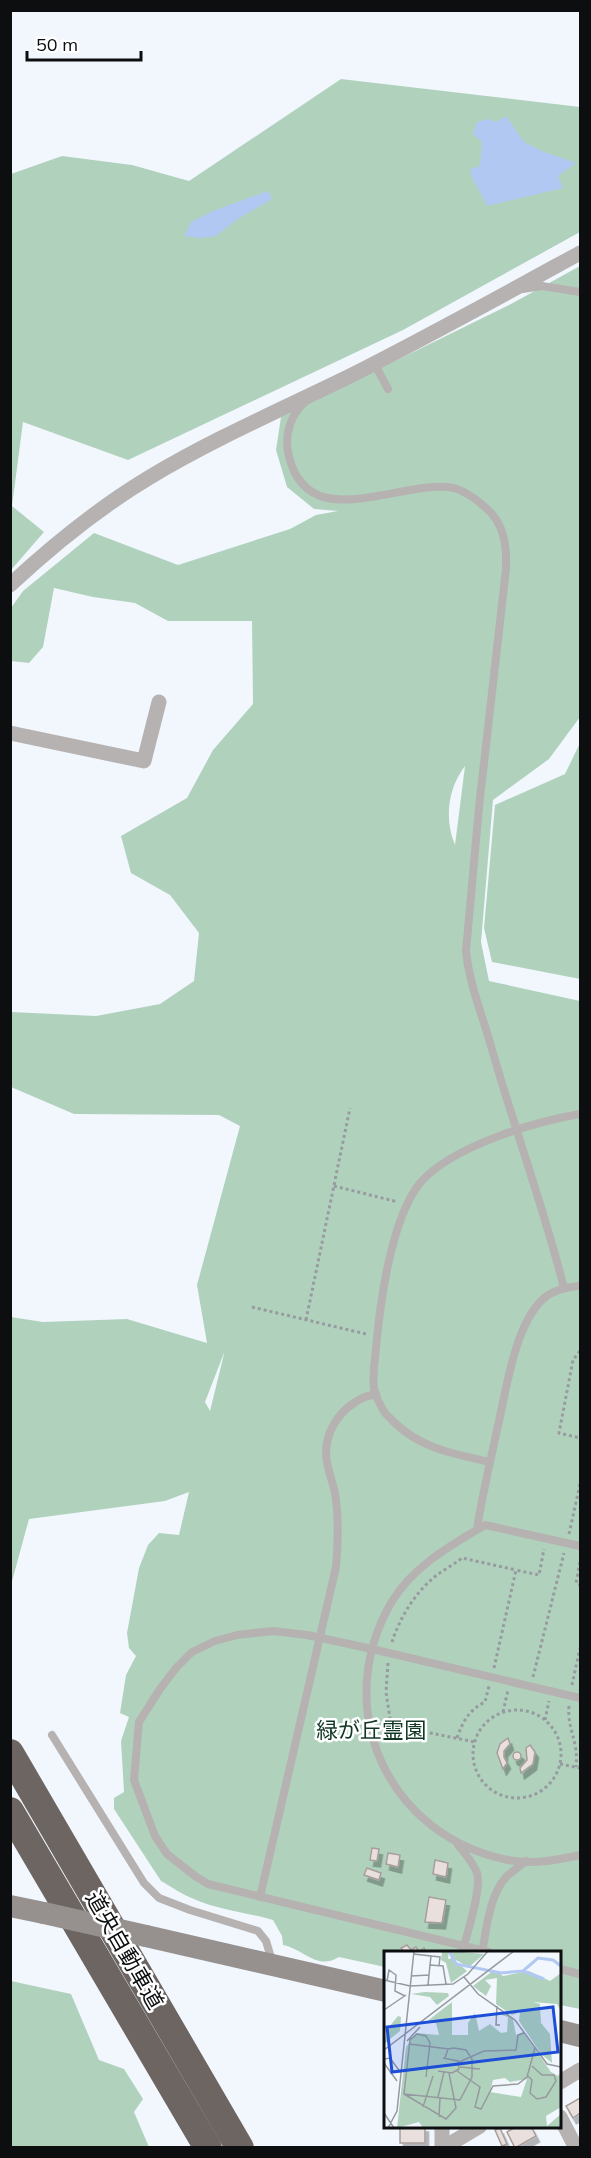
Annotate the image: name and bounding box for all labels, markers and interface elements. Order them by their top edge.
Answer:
scale bar [27,24,141,62]
text: 50 m [36,33,78,56]
park label: 緑が丘霊園 [316,1716,426,1744]
street label: 道央自動車道 [80,1886,170,2014]
inset map [384,1951,561,2128]

